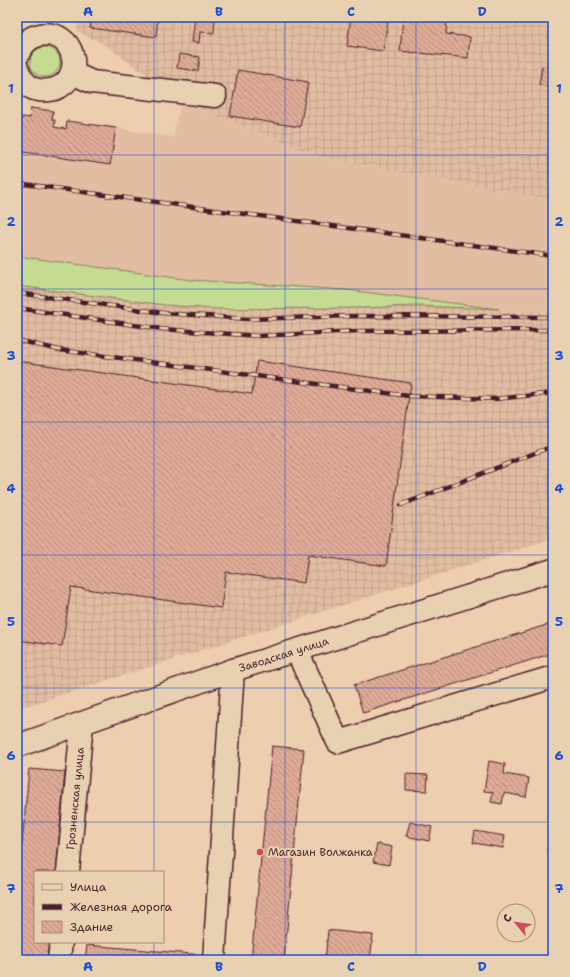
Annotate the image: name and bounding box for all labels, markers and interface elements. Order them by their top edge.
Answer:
text: A [83,3,93,20]
text: B [215,3,223,20]
text: C [347,3,355,20]
text: D [477,3,487,20]
text: 1 [8,80,14,97]
text: 1 [556,80,562,97]
text: 2 [6,213,16,230]
text: 2 [554,213,564,230]
text: 3 [6,347,16,364]
text: 3 [554,347,564,364]
text: 4 [6,480,16,497]
text: 4 [554,480,564,497]
text: 5 [7,613,15,630]
text: 5 [555,613,563,630]
street label: Заводская улица [237,634,331,676]
street label: Грозненская улица [63,746,88,850]
text: 6 [6,747,16,764]
text: 6 [554,747,564,764]
place label: Магазин Волжанка [268,845,373,860]
marker: Магазин Волжанка [255,847,265,857]
legend [34,871,164,943]
text: Улица [70,879,107,895]
text: 7 [6,880,16,897]
text: 7 [554,880,564,897]
text: Железная дорога [70,899,173,915]
north arrow [496,903,536,943]
text: С [499,912,516,925]
text: Здание [70,919,114,935]
text: A [83,958,93,975]
text: B [215,958,223,975]
text: C [347,958,355,975]
text: D [477,958,487,975]

